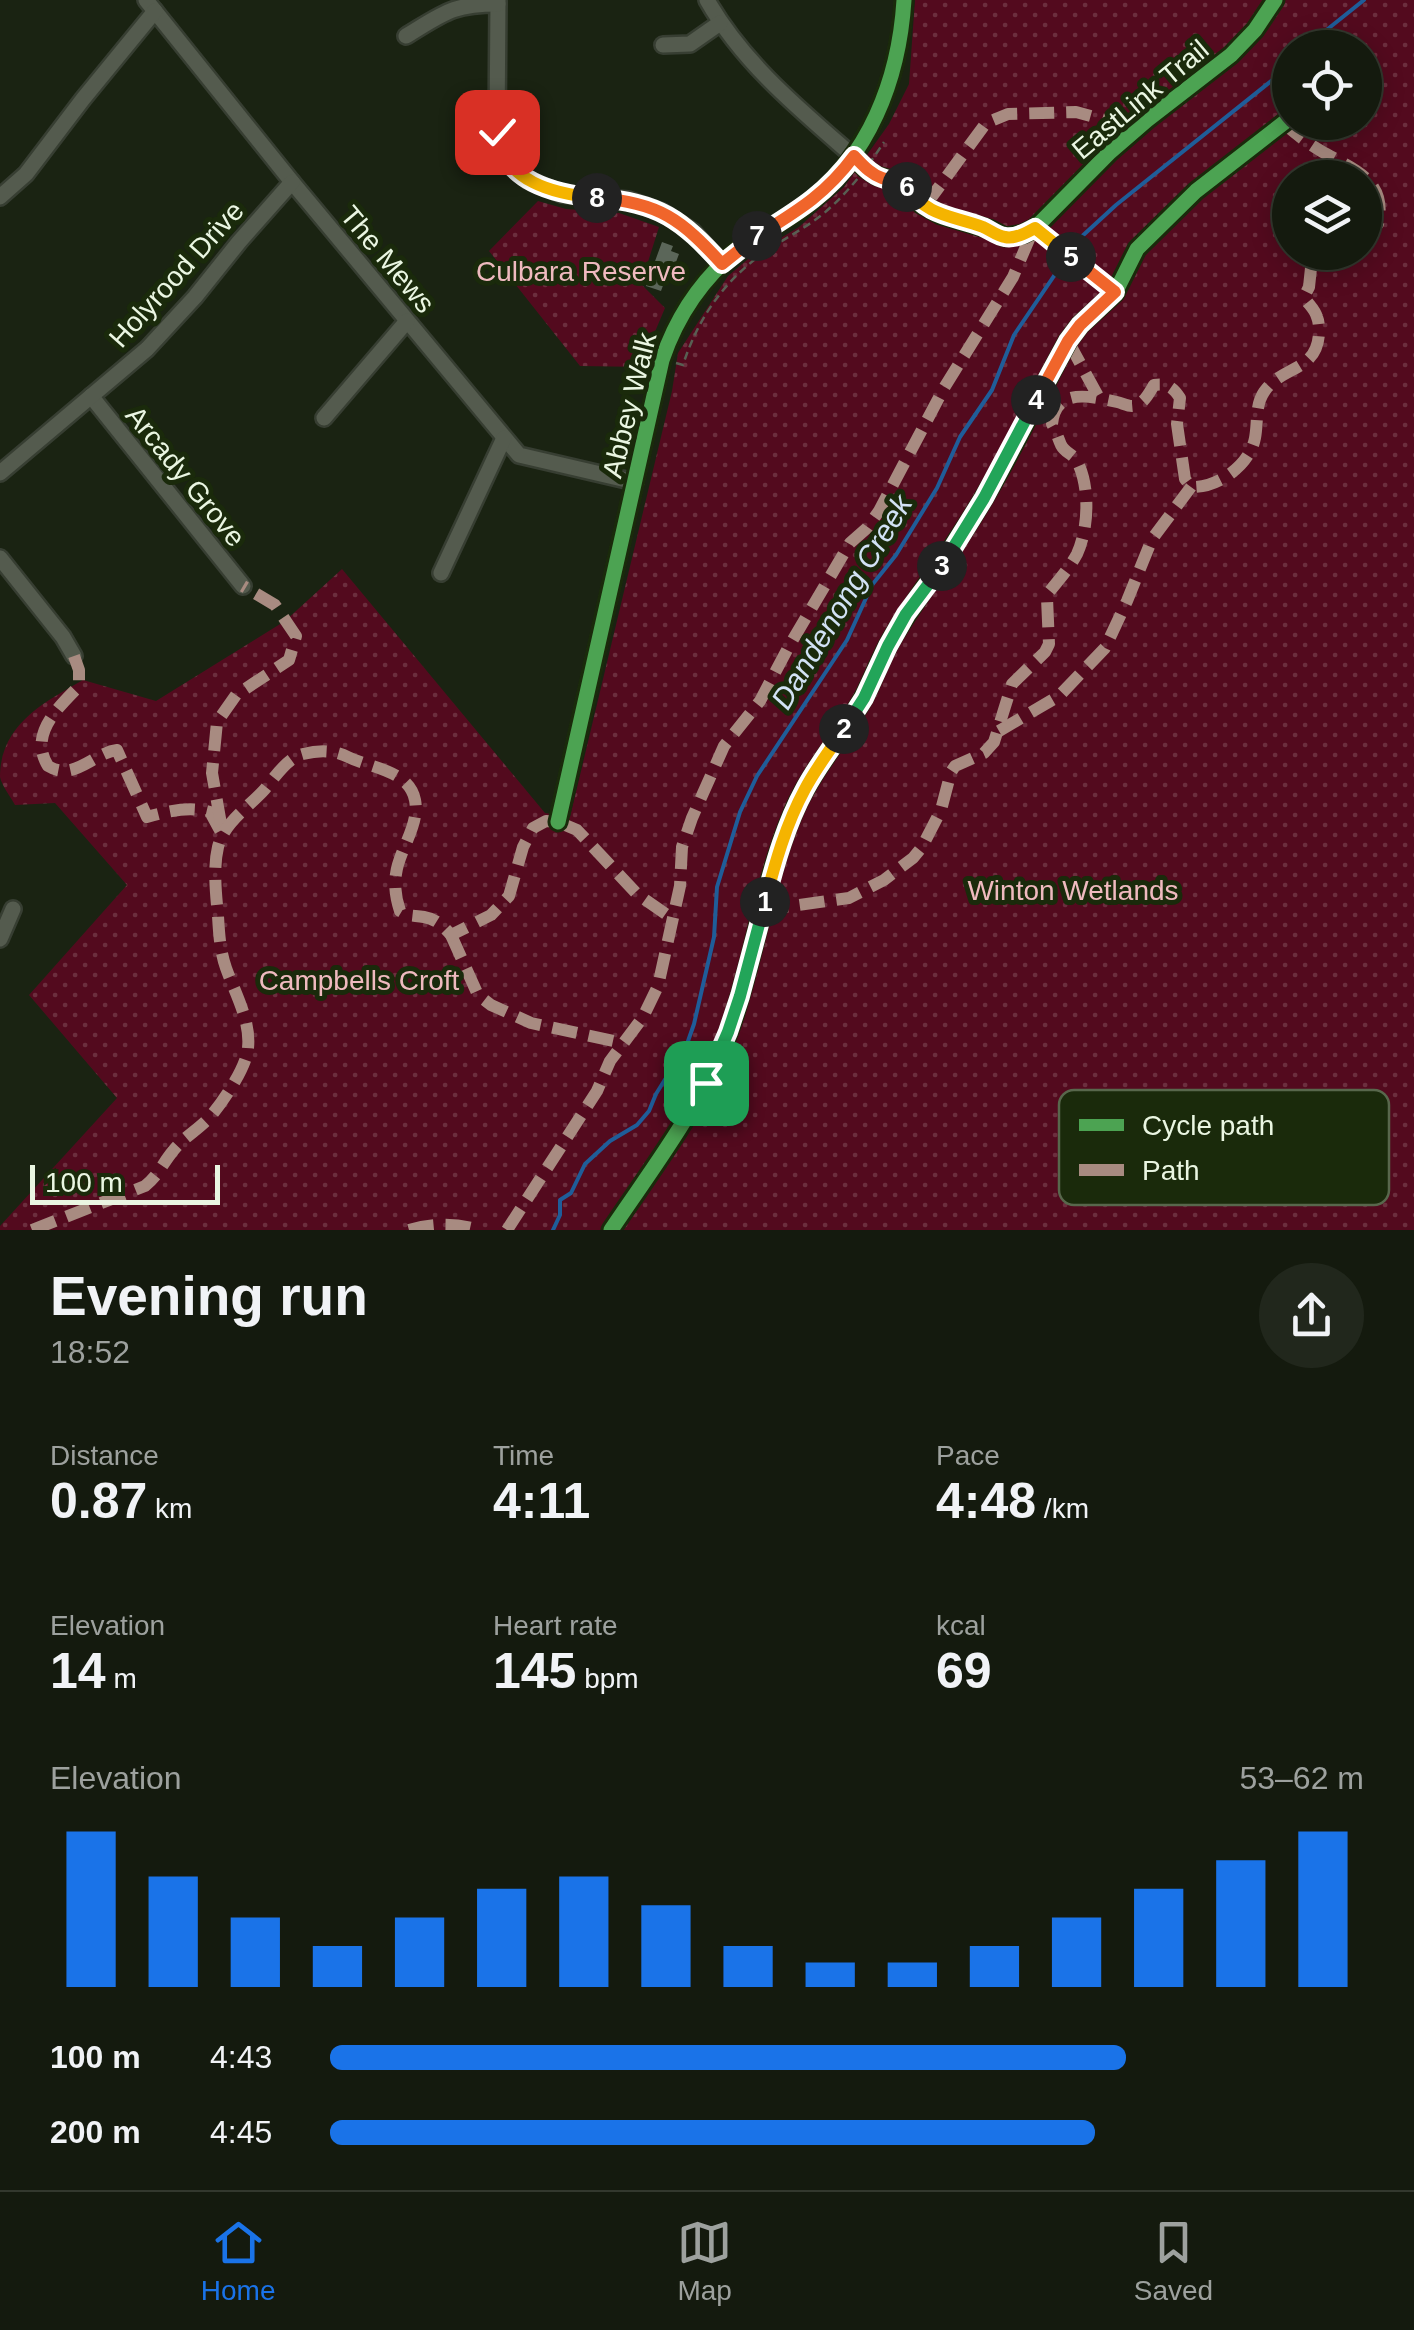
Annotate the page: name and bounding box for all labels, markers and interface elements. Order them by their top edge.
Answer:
map controls [1272,30,1382,270]
button: locate [1272,30,1382,140]
street label: EastLink Trail [1066,33,1215,165]
pin [455,90,540,175]
icon: check [470,105,525,160]
button: layers [1272,160,1382,270]
pin: 6 [882,162,932,212]
text: 6 [899,171,915,202]
pin: 8 [572,173,622,223]
text: 8 [589,182,605,213]
street label: Holyrood Drive [103,195,250,354]
street label: The Mews [334,200,441,319]
pin: 7 [732,211,782,261]
text: 7 [749,220,765,251]
pin: 5 [1046,232,1096,282]
text: 5 [1063,241,1079,272]
park label: Culbara Reserve [476,256,686,287]
street label: Abbey Walk [596,328,663,481]
pin: 4 [1011,375,1061,425]
text: 4 [1028,384,1044,415]
street label: Arcady Grove [120,400,252,553]
water label: Dandenong Creek [765,487,919,715]
pin: 3 [917,541,967,591]
text: 3 [934,550,950,581]
pin: 2 [819,704,869,754]
text: 2 [836,713,852,744]
park label: Winton Wetlands [967,875,1179,906]
pin: 1 [740,877,790,927]
text: 1 [757,886,773,917]
park label: Campbells Croft [259,965,460,996]
pin [664,1041,749,1126]
icon: arrive [679,1056,734,1111]
legend [1059,1090,1389,1205]
text: Cycle path [1142,1110,1274,1141]
text: Path [1142,1155,1200,1186]
scale bar [30,1160,220,1204]
text: 100 m [45,1167,123,1198]
button: share [1259,1263,1364,1368]
text: Evening run [50,1265,368,1327]
text: 18:52 [50,1334,130,1370]
text: Distance [50,1440,159,1471]
text: Time [493,1440,554,1471]
text: Pace [936,1440,1000,1471]
text: 0.87 [50,1473,147,1529]
text: 4:11 [493,1473,590,1529]
text: 4:48 [936,1473,1036,1529]
text: km [147,1493,192,1524]
text: /km [1036,1493,1089,1524]
text: Elevation [50,1610,165,1641]
text: Heart rate [493,1610,618,1641]
text: kcal [936,1610,986,1641]
text: 14 [50,1643,106,1699]
text: 145 [493,1643,576,1699]
text: 69 [936,1643,992,1699]
text: m [106,1663,137,1694]
text: bpm [576,1663,639,1694]
text: Elevation [50,1760,182,1796]
text: 53–62 m [1239,1760,1364,1796]
text: 100 m [50,2039,141,2075]
text: 4:43 [210,2039,272,2075]
text: 200 m [50,2114,141,2150]
text: 4:45 [210,2114,272,2150]
tab: Home [201,2215,276,2307]
tab: Map [677,2215,732,2307]
tab: Saved [1134,2215,1213,2307]

